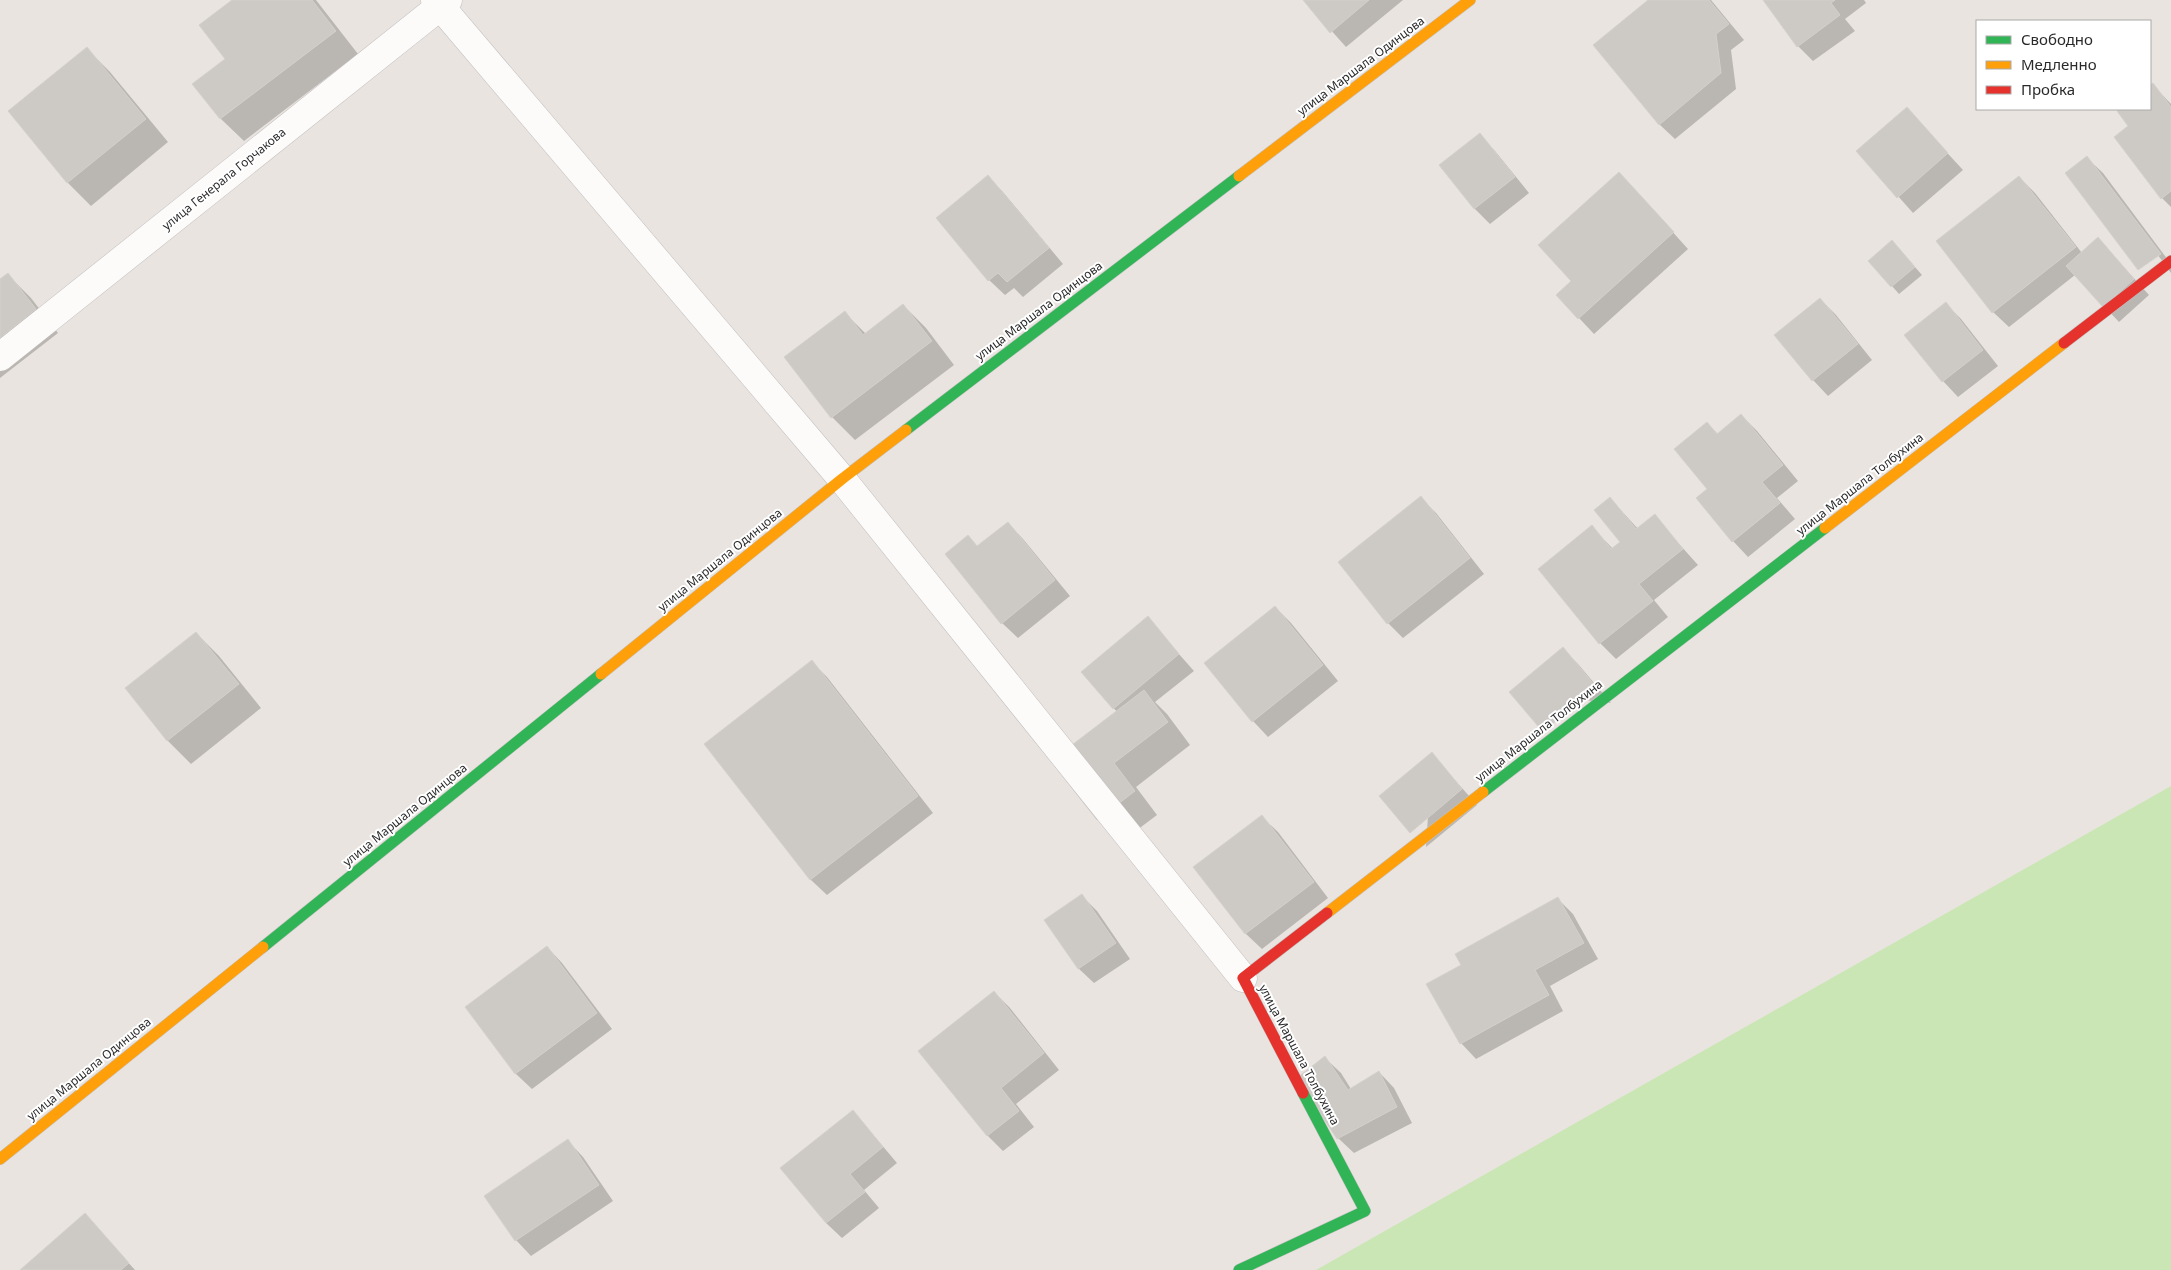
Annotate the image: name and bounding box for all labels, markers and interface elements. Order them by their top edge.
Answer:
street label: улица Маршала Одинцова [1294,12,1428,119]
legend [1976,20,2151,110]
text: Свободно [2021,29,2093,49]
text: Медленно [2021,54,2097,74]
text: Пробка [2021,79,2075,99]
street label: улица Генерала Горчакова [158,123,289,234]
street label: улица Маршала Одинцова [972,257,1106,364]
street label: улица Маршала Толбухина [1793,429,1927,539]
street label: улица Маршала Одинцова [654,504,785,615]
street label: улица Маршала Толбухина [1472,676,1606,786]
street label: улица Маршала Одинцова [339,759,470,870]
street label: улица Маршала Толбухина [1255,981,1344,1128]
street label: улица Маршала Одинцова [23,1013,154,1124]

